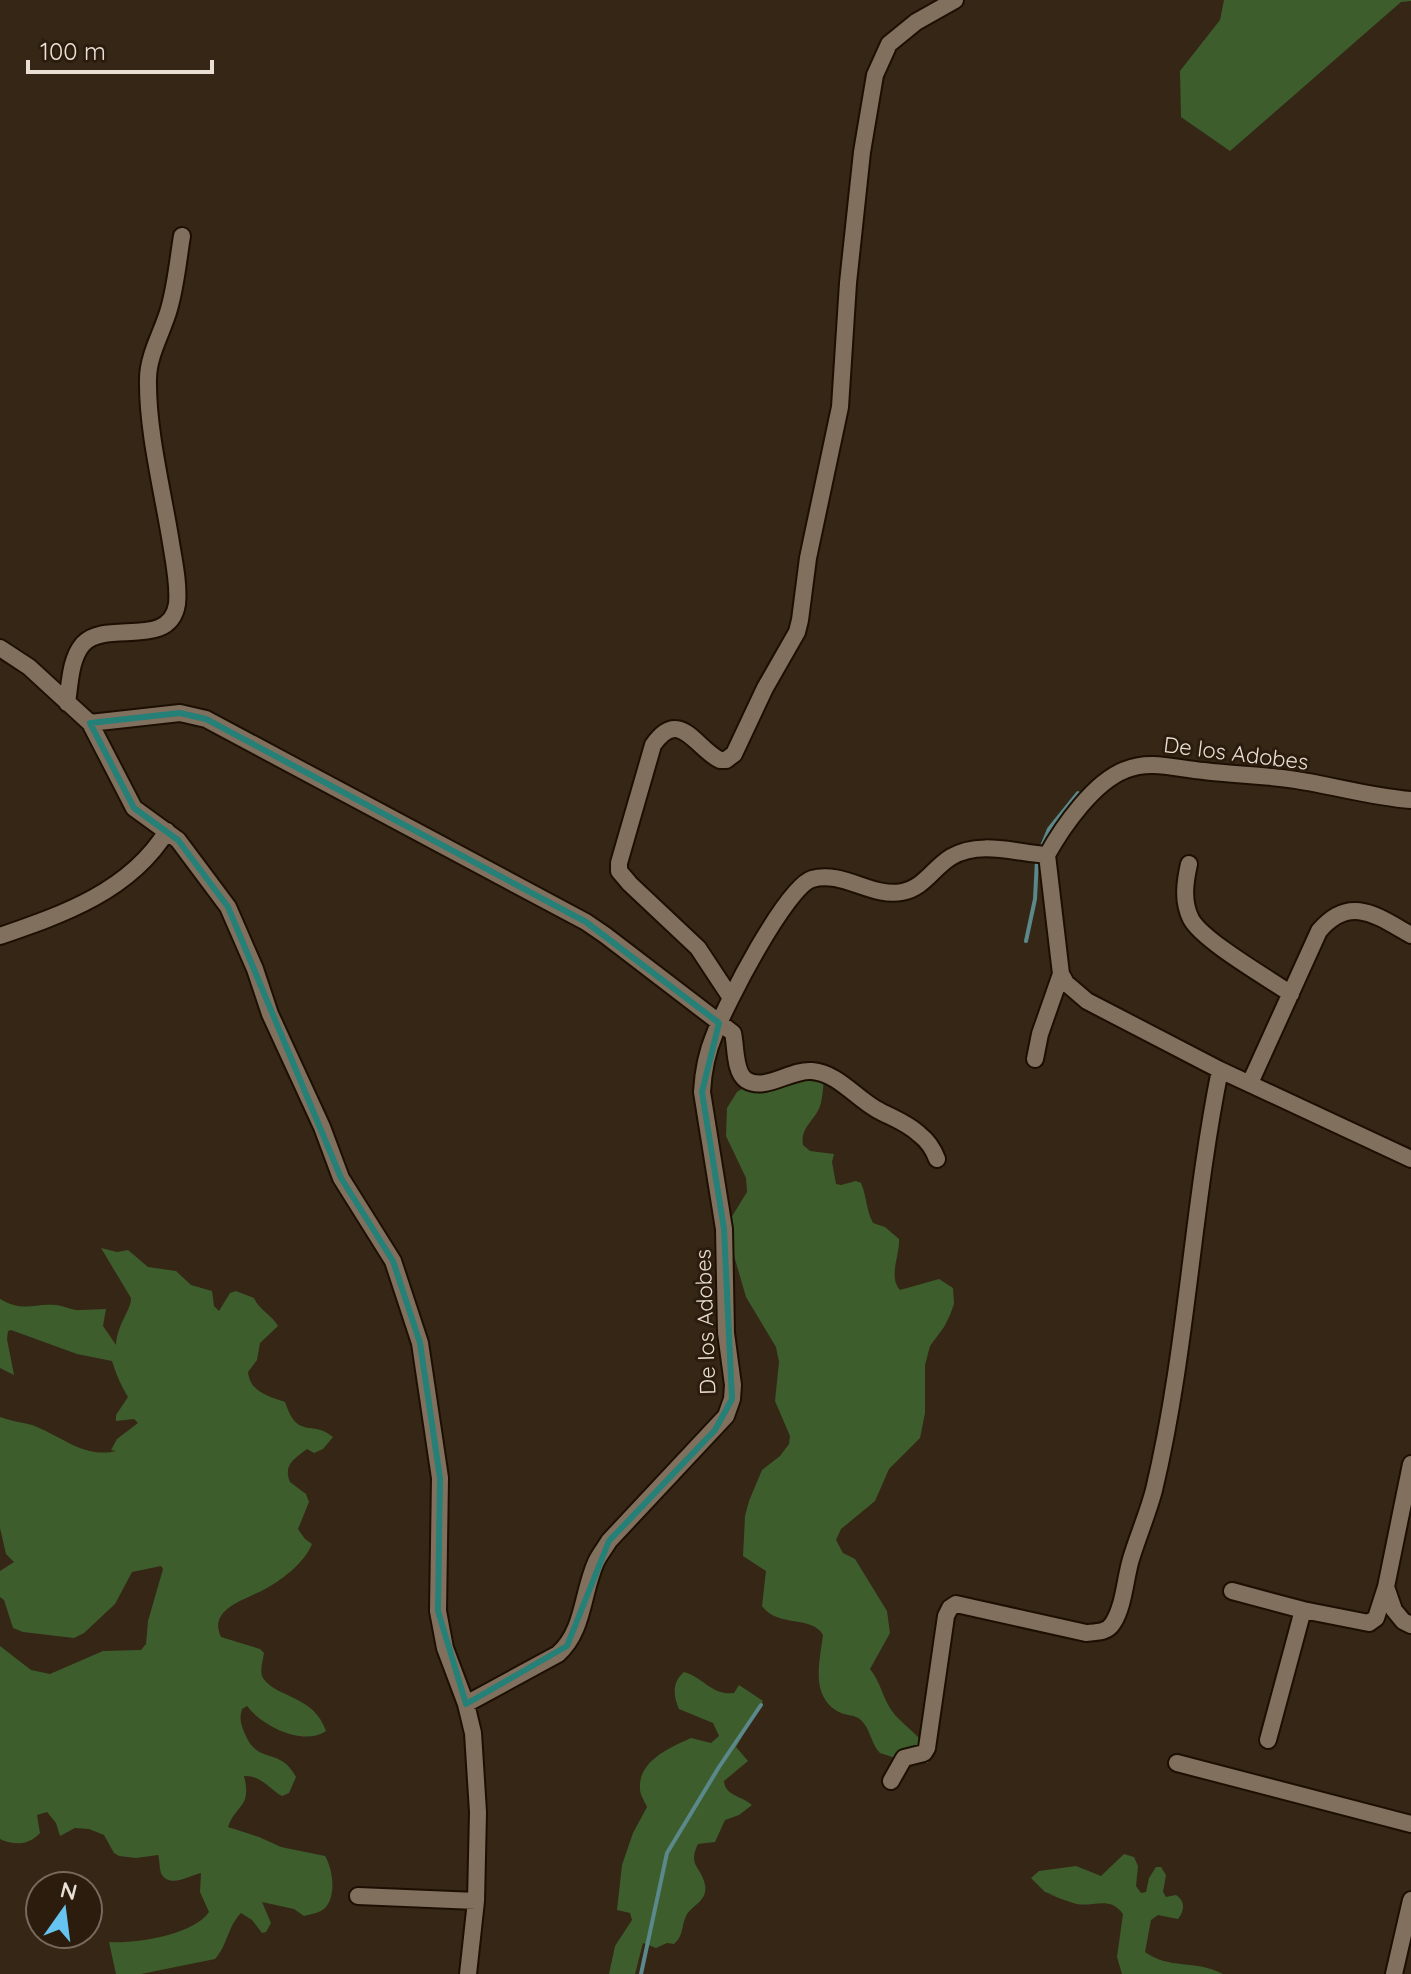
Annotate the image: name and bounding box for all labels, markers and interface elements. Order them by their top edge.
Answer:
scale bar [28,24,212,74]
text: 100 m [40,36,106,66]
street label: De los Adobes [1162,730,1310,776]
street label: De los Adobes [688,1249,722,1395]
north arrow [24,1870,104,1950]
text: N [58,1875,80,1906]

